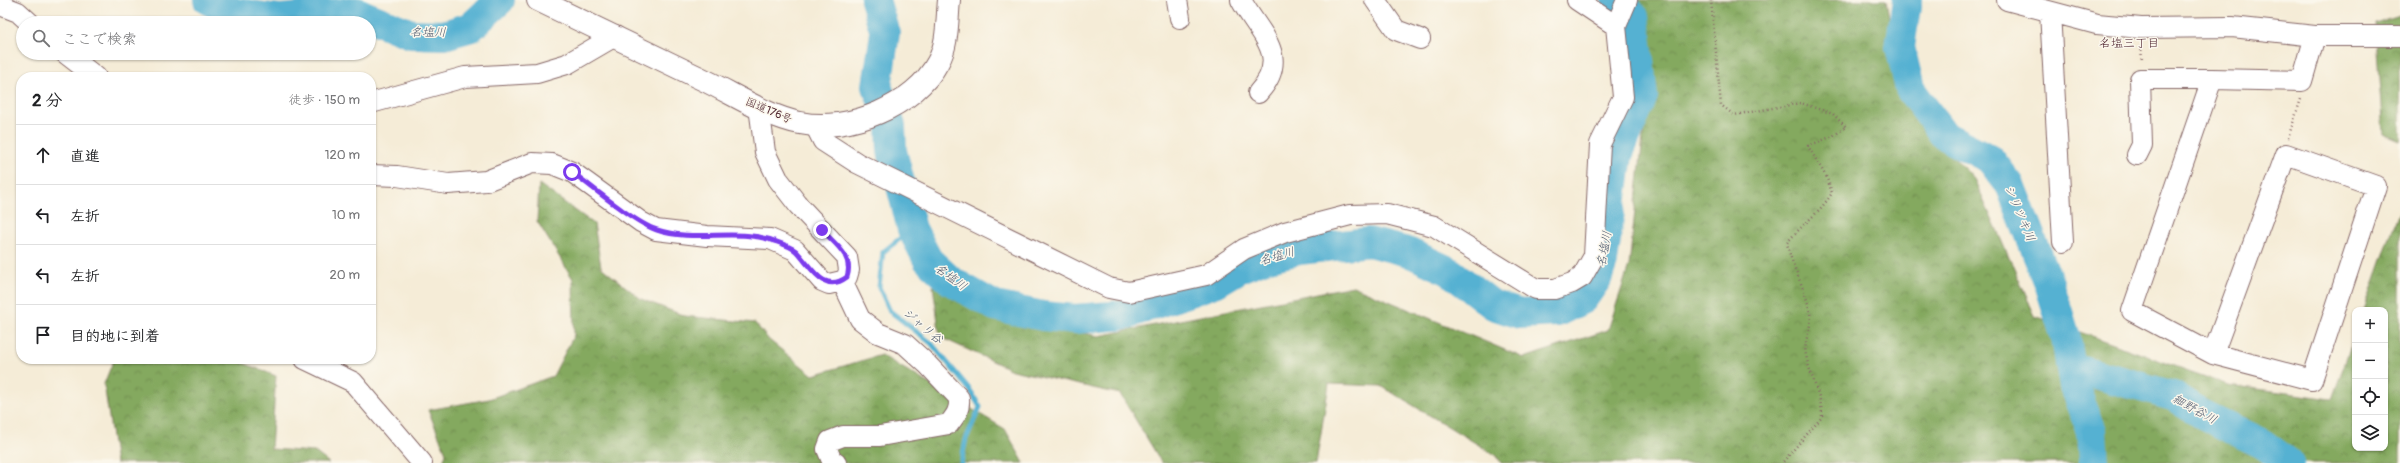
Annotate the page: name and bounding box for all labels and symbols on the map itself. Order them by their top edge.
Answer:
water label: 名塩川 [410,25,446,40]
district label: 名塩三丁目 [2099,36,2159,51]
street label: 国道176号 [743,95,794,126]
route start [563,163,581,181]
water label: シリツキ川 [2001,183,2038,244]
route end [813,221,831,239]
water label: 名塩川 [1594,230,1615,268]
water label: 名塩川 [1258,244,1297,269]
water label: 名塩川 [932,261,970,294]
water label: ジャリ谷 [899,305,947,348]
water label: 細野谷川 [2170,391,2219,428]

